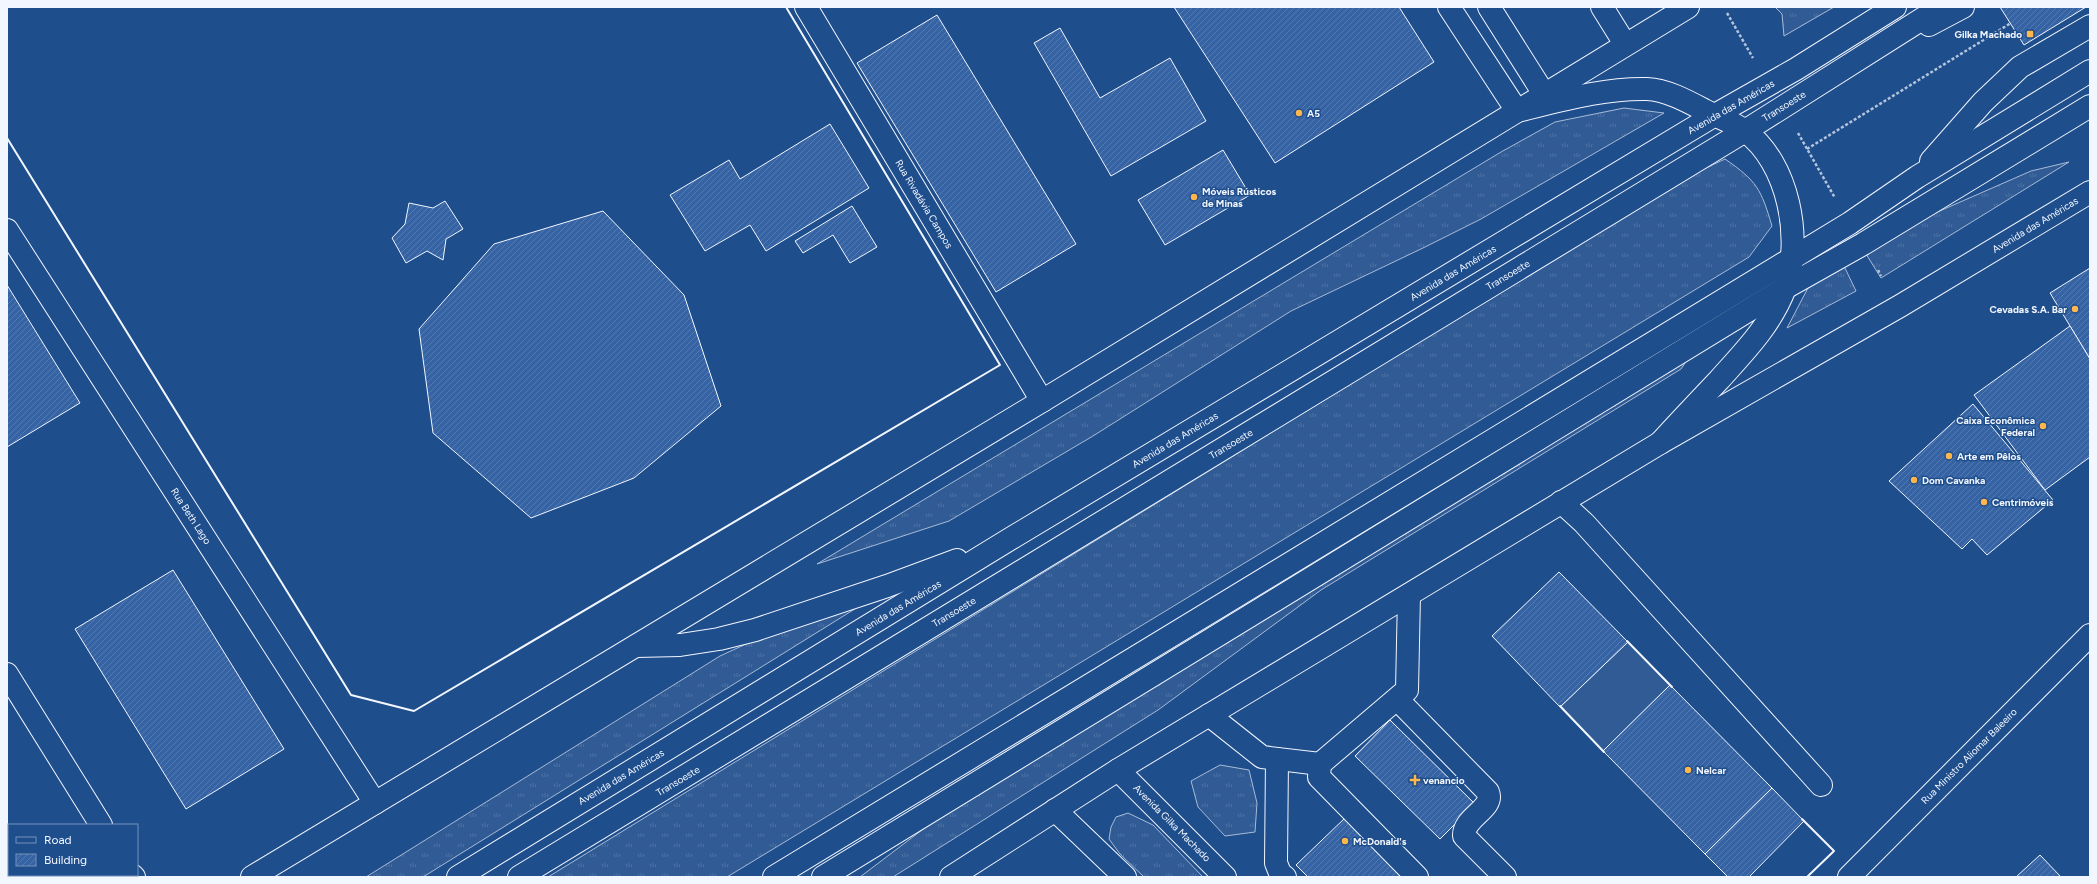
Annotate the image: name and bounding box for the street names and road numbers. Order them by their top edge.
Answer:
street label: Avenida das Américas [1685,77,1777,137]
street label: Transoeste [1760,87,1809,124]
street label: Rua Rivadávia Campos [892,157,956,251]
street label: Avenida das Américas [1990,194,2081,256]
street label: Avenida das Américas [1408,242,1499,304]
street label: Transoeste [1484,257,1533,293]
street label: Avenida das Américas [1130,409,1221,471]
street label: Transoeste [1207,426,1256,462]
street label: Rua Beth Lago [168,485,214,547]
street label: Avenida das Américas [853,577,944,639]
street label: Transoeste [930,594,979,630]
street label: Rua Ministro Aliomar Baleeiro [1918,705,2020,807]
street label: Avenida das Américas [576,746,667,808]
street label: Transoeste [654,763,703,799]
street label: Avenida Gilka Machado [1131,782,1214,865]

